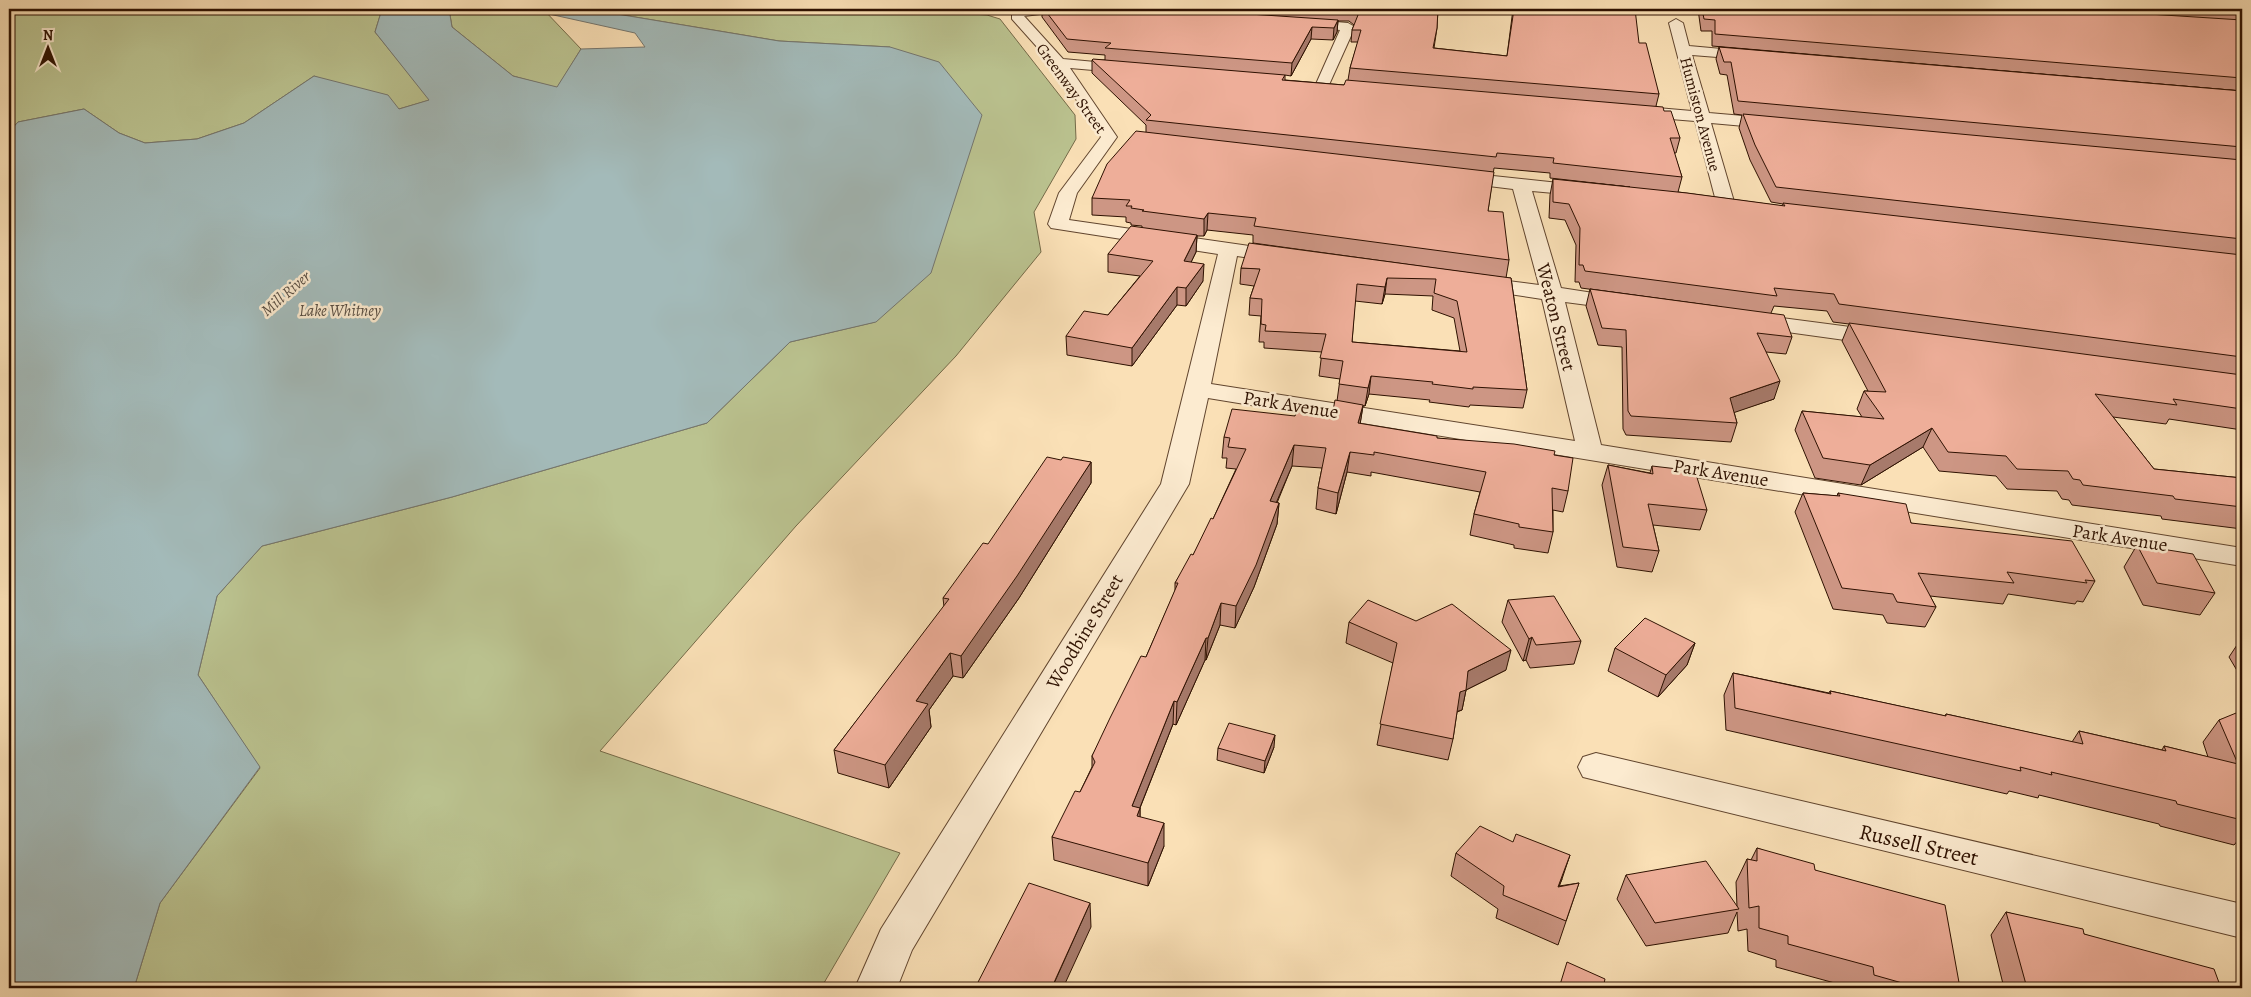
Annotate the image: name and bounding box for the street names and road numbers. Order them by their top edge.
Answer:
street label: Greenway Street [1031,39,1112,138]
street label: Humiston Avenue [1674,55,1726,174]
street label: Weaton Street [1530,260,1582,374]
street label: Park Avenue [1241,385,1340,425]
street label: Park Avenue [1671,453,1770,493]
street label: Park Avenue [2070,518,2169,558]
street label: Woodbine Street [1040,569,1129,695]
street label: Russell Street [1856,817,1981,873]

